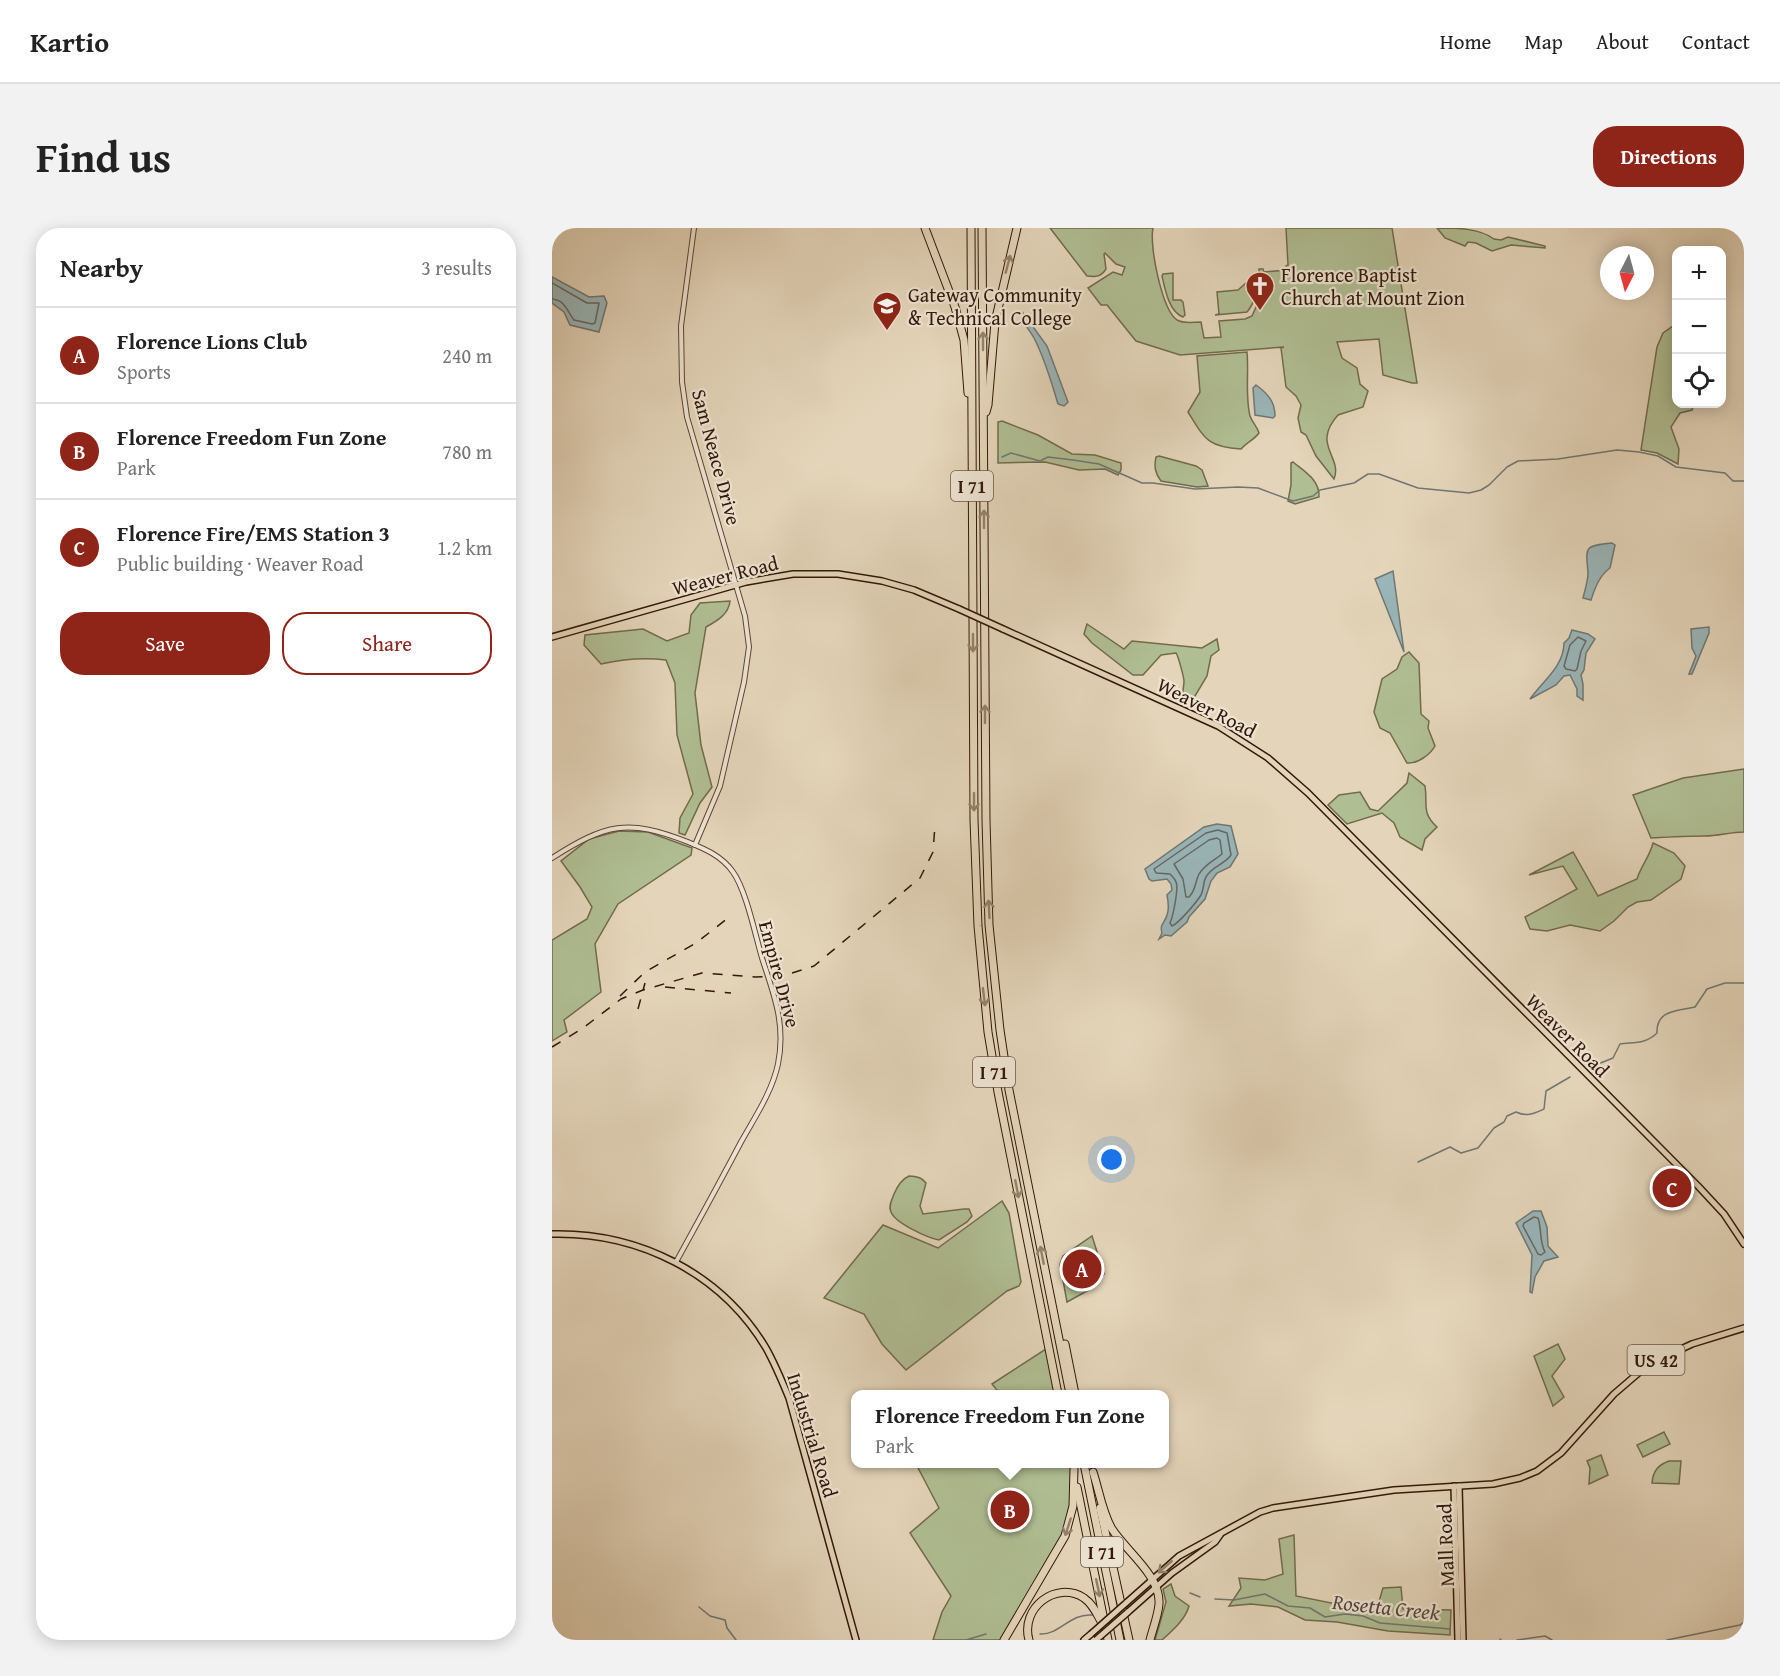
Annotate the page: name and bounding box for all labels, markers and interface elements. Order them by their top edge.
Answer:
text: Kartio [30,21,109,62]
text: Home [1440,26,1491,57]
text: Map [1524,26,1563,57]
text: About [1596,26,1649,57]
text: Contact [1682,26,1750,57]
text: Find us [36,126,171,187]
button: Directions [1593,126,1744,187]
north arrow [1600,246,1654,300]
map controls [1672,246,1726,408]
button: + [1672,246,1726,300]
text: Nearby [60,248,143,287]
text: 3 results [421,253,492,282]
one-way arrow [1002,255,1014,274]
place label: Florence Baptist Church at Mount Zion [1281,260,1465,312]
church icon: Florence Baptist Church at Mount Zion [1244,270,1276,312]
place label: Gateway Community & Technical College [908,280,1082,332]
school or university icon: Gateway Community & Technical College [871,290,903,332]
button: − [1672,300,1726,354]
text: Florence Lions Club [117,325,307,357]
one-way arrow [977,331,989,351]
text: A [73,341,86,370]
text: 240 m [442,341,492,370]
button: locate [1672,354,1726,408]
text: Sports [117,357,171,386]
street label: Sam Neace Drive [685,386,749,528]
text: Florence Freedom Fun Zone [117,421,387,453]
text: B [73,437,86,466]
text: 780 m [442,437,492,466]
text: Park [117,453,156,482]
road number: I 71 [951,471,993,501]
one-way arrow [978,510,990,530]
text: Florence Fire/EMS Station 3 [117,517,390,549]
text: C [74,533,85,562]
text: 1.2 km [437,533,492,562]
street label: Weaver Road [669,548,781,602]
text: Public building · Weaver Road [117,549,364,578]
button: Save [60,612,270,675]
button: Share [282,612,492,675]
one-way arrow [967,633,979,653]
street label: Weaver Road [1152,670,1262,745]
one-way arrow [979,705,991,725]
one-way arrow [968,792,980,812]
one-way arrow [983,900,994,920]
street label: Empire Drive [752,917,808,1031]
one-way arrow [979,987,990,1006]
street label: Weaver Road [1520,987,1617,1084]
road number: I 71 [973,1057,1015,1087]
your location [1097,1145,1126,1174]
pin: C [1652,1166,1692,1210]
one-way arrow [1012,1179,1023,1198]
one-way arrow [1036,1246,1047,1265]
pin: A [1062,1246,1102,1292]
road number: US 42 [1628,1345,1684,1375]
street label: Industrial Road [780,1369,846,1501]
popup [851,1390,1169,1468]
text: Florence Freedom Fun Zone [875,1399,1145,1431]
text: Park [875,1431,914,1460]
pin: B [990,1488,1030,1532]
street label: Mall Road [1429,1503,1461,1587]
one-way arrow [1062,1517,1073,1536]
road number: I 71 [1081,1537,1123,1567]
one-way arrow [1158,1560,1173,1574]
one-way arrow [1093,1578,1104,1597]
water label: Rosetta Creek [1330,1586,1442,1628]

